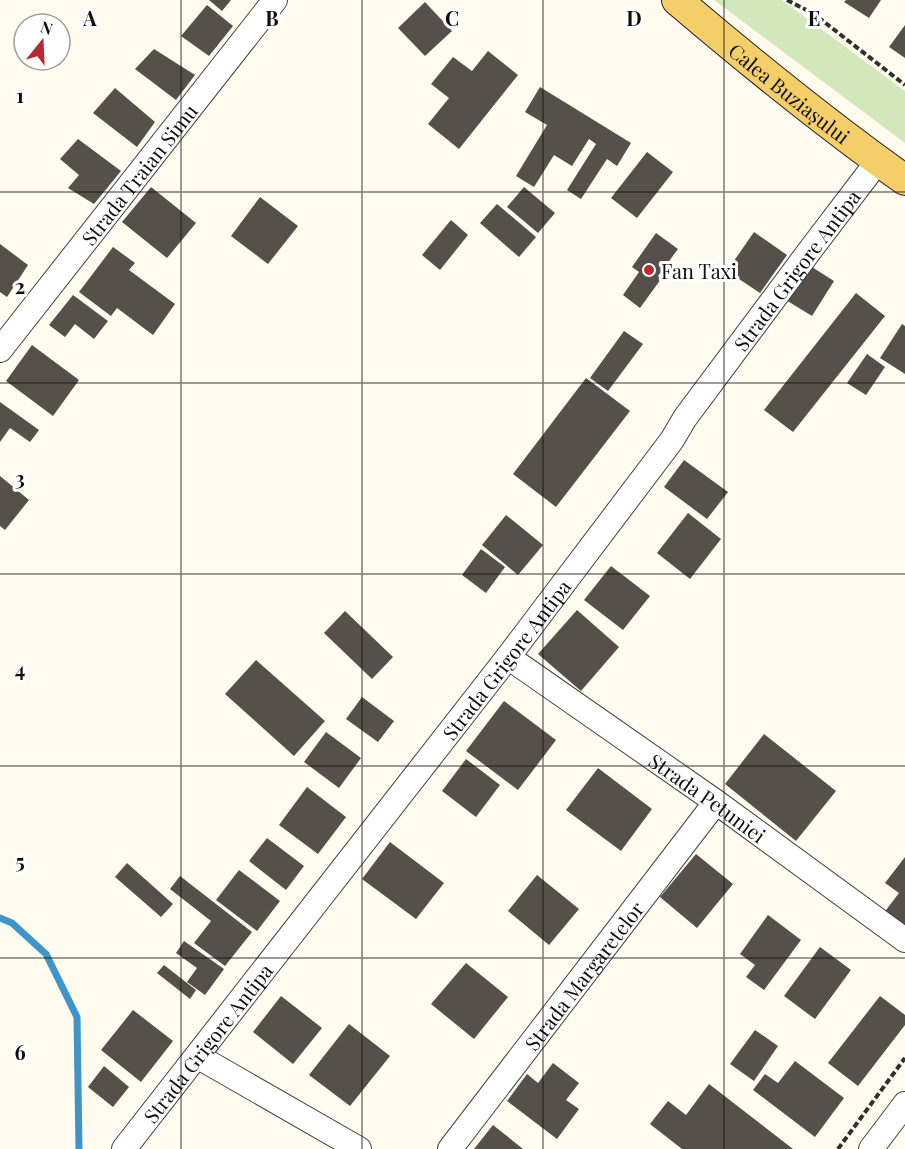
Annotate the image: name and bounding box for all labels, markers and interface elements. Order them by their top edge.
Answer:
text: A [82,4,97,31]
text: B [265,4,279,31]
text: C [445,4,459,31]
text: D [626,4,642,31]
text: E [808,4,820,31]
north arrow [12,12,72,72]
text: N [38,15,56,39]
street label: Calea Buziașului [724,36,856,149]
text: 1 [16,81,24,108]
street label: Strada Traian Simu [74,97,203,250]
street label: Strada Grigore Antipa [727,183,866,356]
place label: Fan Taxi [661,257,737,284]
marker: Fan Taxi [642,263,656,277]
text: 2 [15,272,25,299]
text: 3 [15,464,25,491]
street label: Strada Grigore Antipa [435,573,576,745]
text: 4 [15,655,25,682]
street label: Strada Petuniei [644,746,772,848]
text: 5 [15,847,25,874]
street label: Strada Margaretelor [517,895,649,1055]
street label: Strada Grigore Antipa [136,957,278,1128]
text: 6 [14,1038,26,1065]

